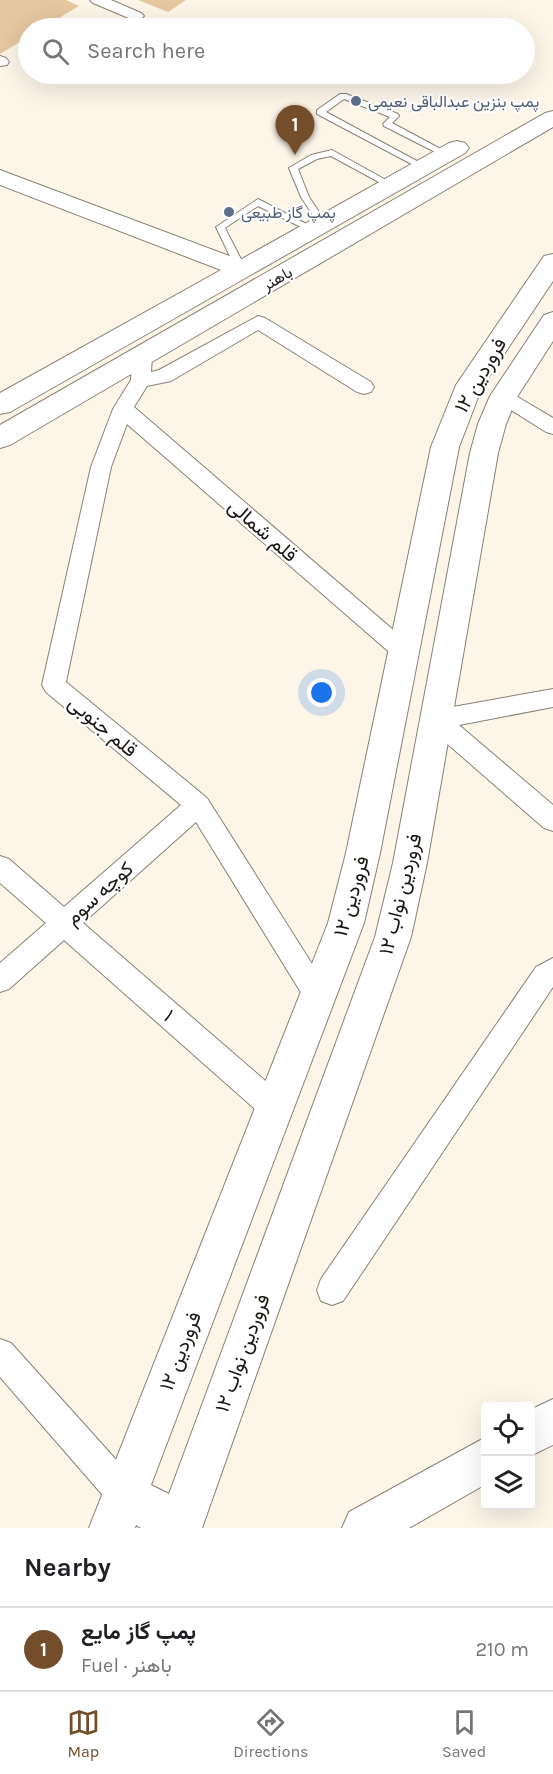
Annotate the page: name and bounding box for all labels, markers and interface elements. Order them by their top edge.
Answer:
search box [18,18,535,84]
icon: search [39,35,72,68]
text: Search here [87,38,205,64]
place label: پمپ بنزین عبدالباقی نعیمی [368,92,539,113]
marker: پمپ بنزین عبدالباقی نعیمی [349,94,363,108]
pin: 1 [276,106,314,155]
place label: پمپ گاز طبیعی [241,203,336,224]
marker: پمپ گاز طبیعی [222,205,236,219]
street label: باهنر [258,262,296,296]
street label: ۱۲ فروردین [450,334,512,417]
street label: قلم شمالی [223,494,302,567]
your location [307,678,336,707]
street label: قلم جنوبی [63,691,142,763]
street label: ۱۲ فروردین نواب [374,831,428,957]
street label: ۱۲ فروردین [329,853,375,939]
street label: کوچه سوم [61,857,139,931]
street label: ۱ [159,1005,178,1026]
street label: ۱۲ فروردین نواب [210,1291,275,1416]
street label: ۱۲ فروردین [155,1308,207,1394]
map controls [481,1402,535,1510]
button: locate [481,1402,535,1456]
button: layers [481,1456,535,1510]
text: Nearby [24,1552,111,1583]
text: پمپ گاز مایع [81,1619,196,1645]
text: 1 [40,1638,47,1661]
text: 210 m [475,1638,529,1661]
text: Fuel · باهنر [81,1654,172,1677]
tab: Map [67,1706,100,1761]
tab: Directions [233,1706,308,1761]
tab: Saved [442,1706,486,1761]

